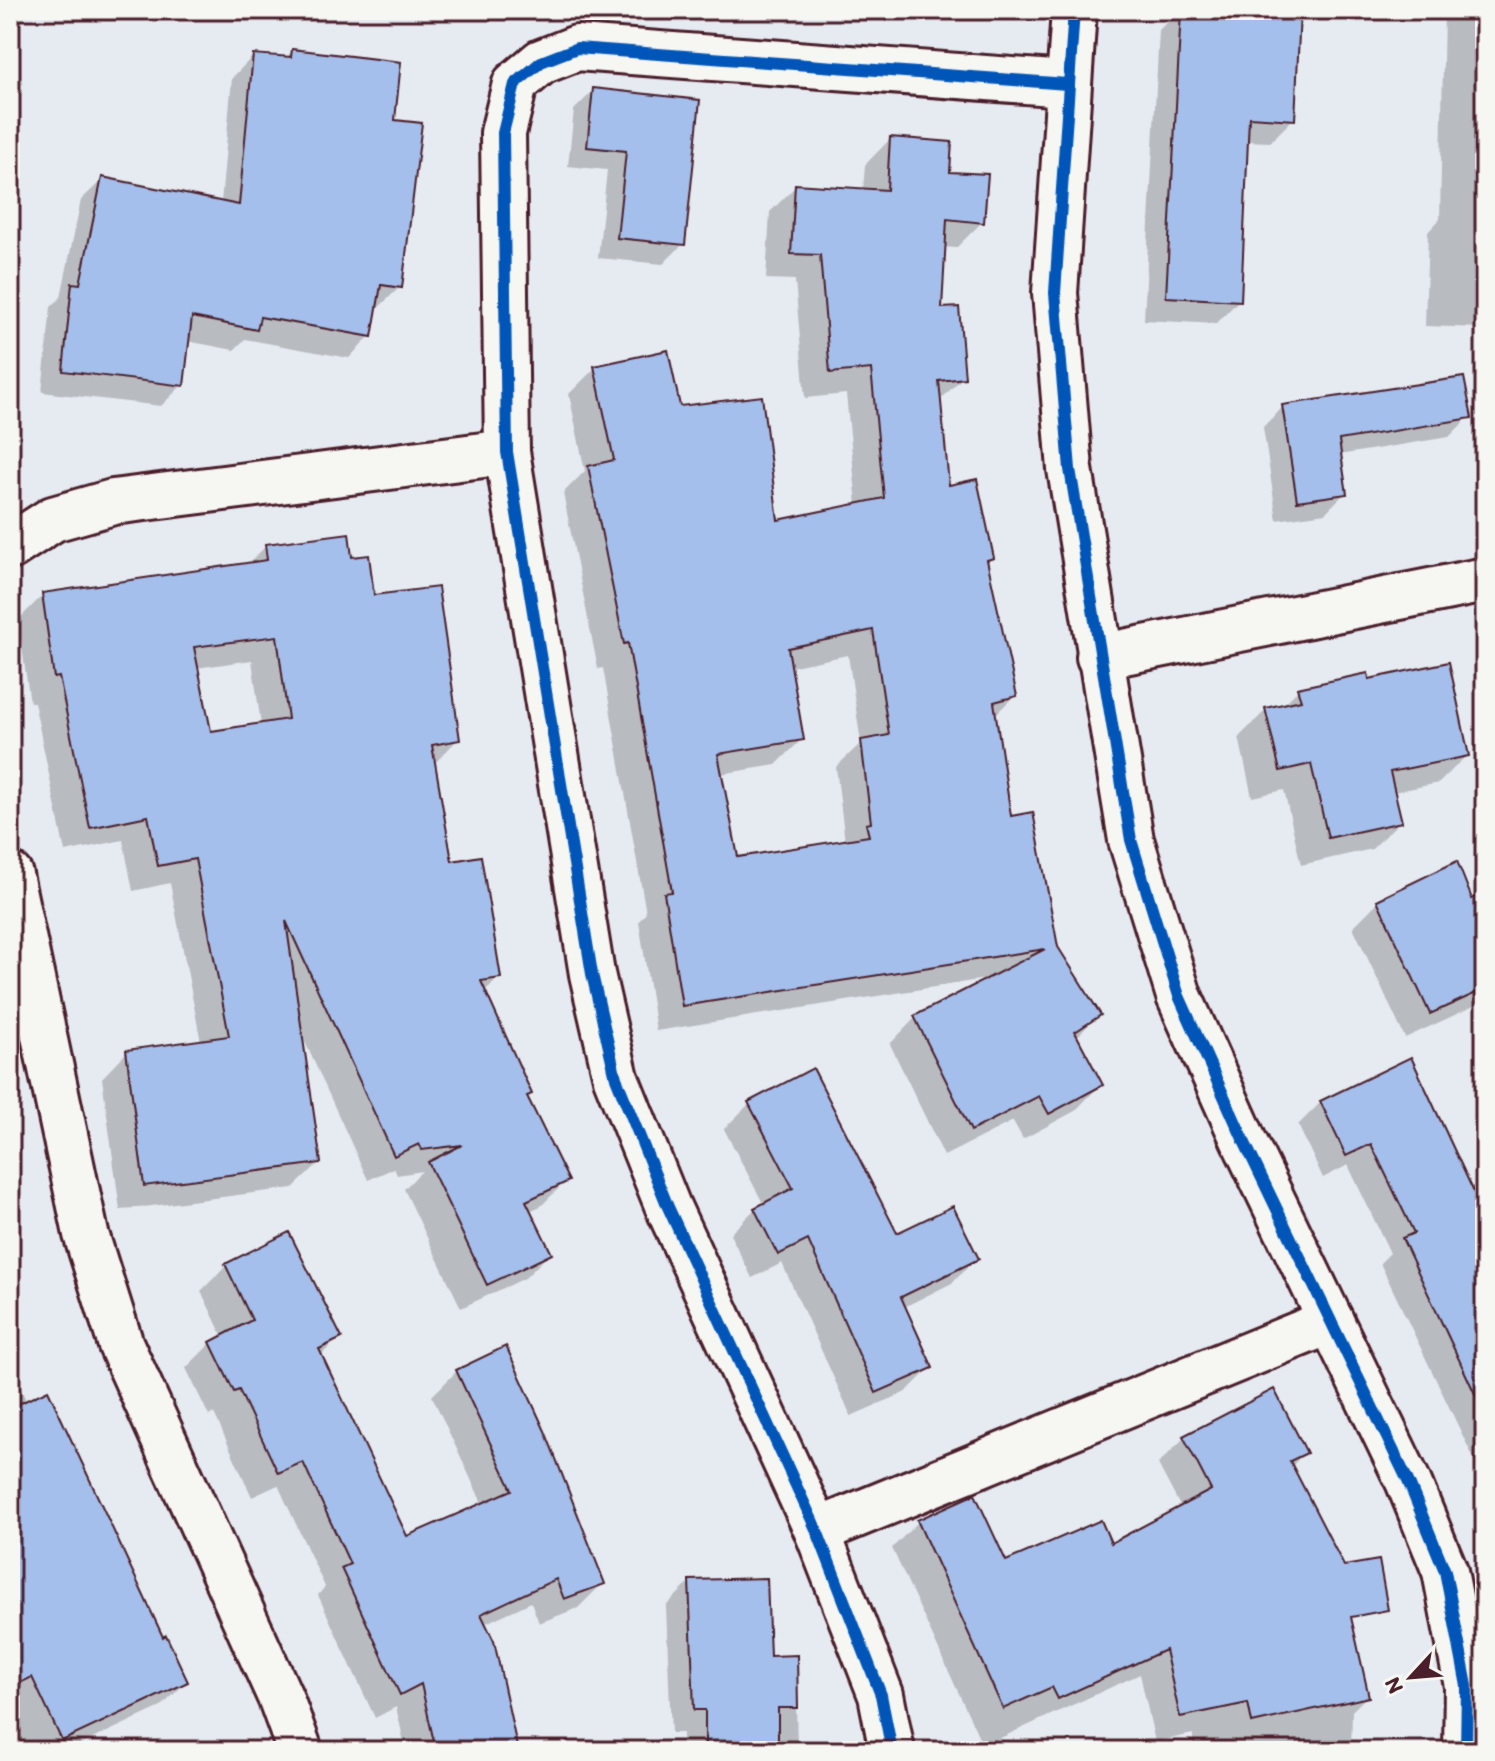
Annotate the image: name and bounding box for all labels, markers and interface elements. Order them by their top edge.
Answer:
north arrow [1371,1637,1451,1717]
text: N [1378,1673,1409,1698]

